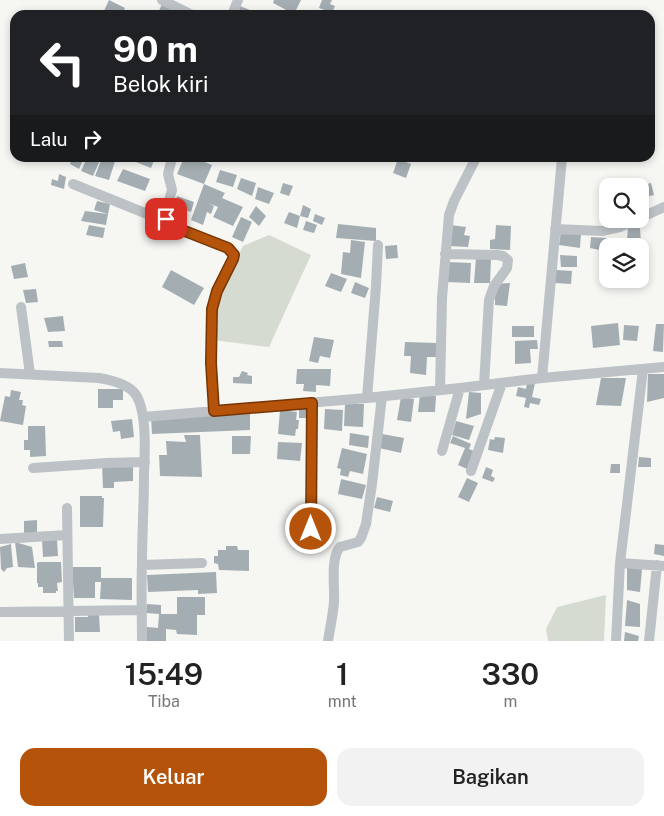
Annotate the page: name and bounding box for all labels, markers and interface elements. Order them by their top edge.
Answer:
text: 90 m [113,29,198,70]
icon: left [30,30,95,95]
text: Belok kiri [113,71,209,97]
icon: right [78,125,106,153]
text: Lalu [30,128,68,150]
map controls [599,178,649,288]
button: search [599,178,649,228]
pin [145,198,187,240]
icon: arrive [152,205,180,233]
button: layers [599,238,649,288]
position arrow [284,502,336,554]
text: 15:49 [125,656,203,692]
text: 1 [336,656,349,692]
text: 330 [482,656,539,692]
text: Tiba [148,692,180,711]
text: mnt [328,692,357,711]
text: m [503,692,517,711]
button: Keluar [20,748,327,806]
button: Bagikan [337,748,644,806]

